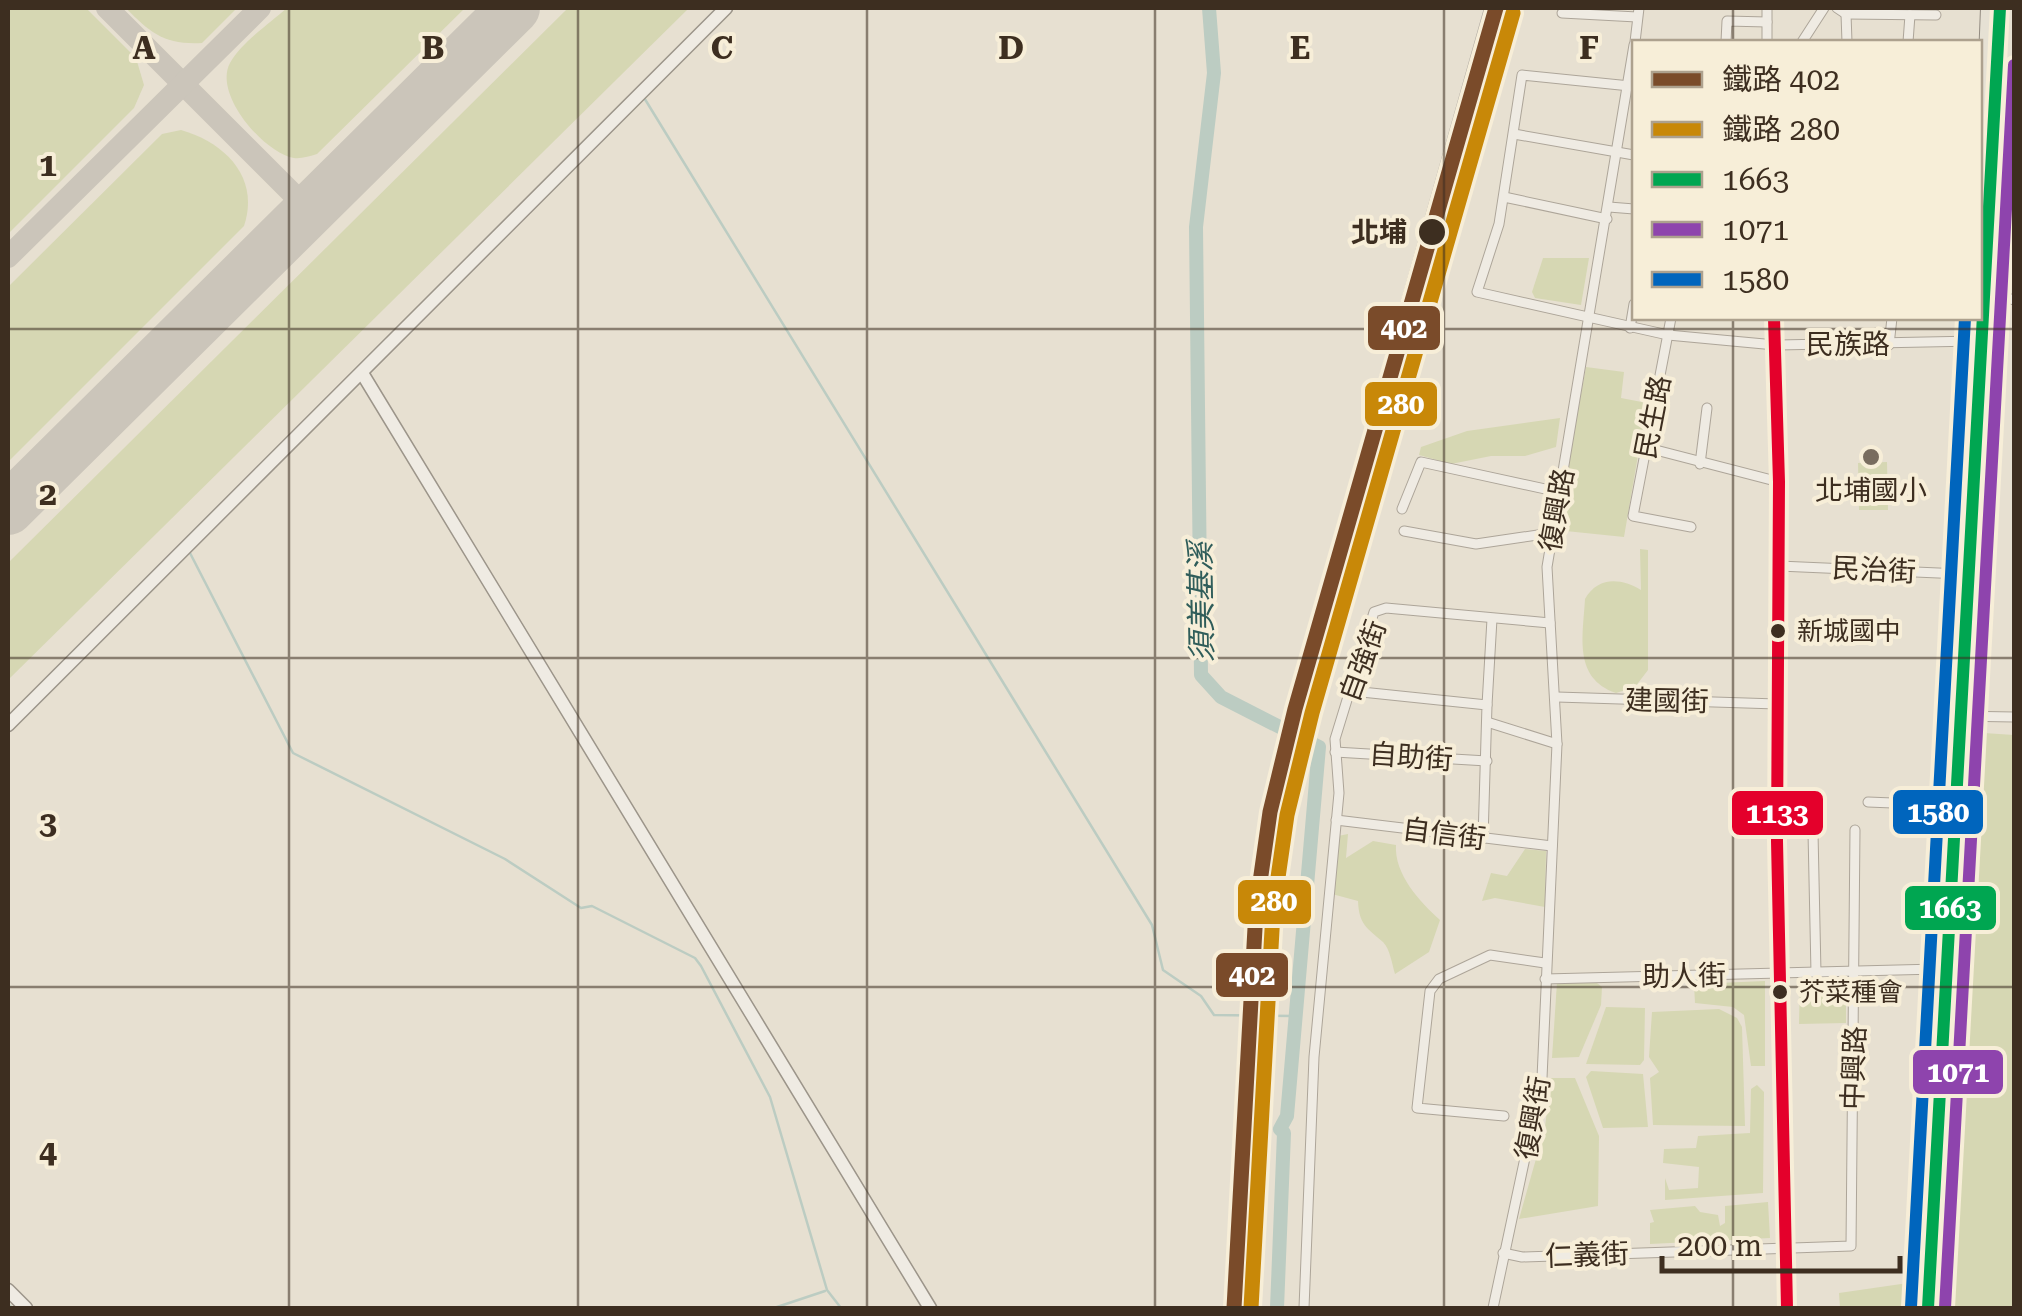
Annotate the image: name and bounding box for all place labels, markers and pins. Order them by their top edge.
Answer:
place label: 北埔 [1351,216,1407,249]
marker: 北埔 [1416,216,1448,248]
marker: 北埔國小 [1860,446,1882,468]
place label: 北埔國小 [1815,474,1927,507]
place label: 新城國中 [1797,616,1901,646]
marker: 新城國中 [1768,621,1788,641]
place label: 芥菜種會 [1799,977,1903,1007]
marker: 芥菜種會 [1770,982,1790,1002]

